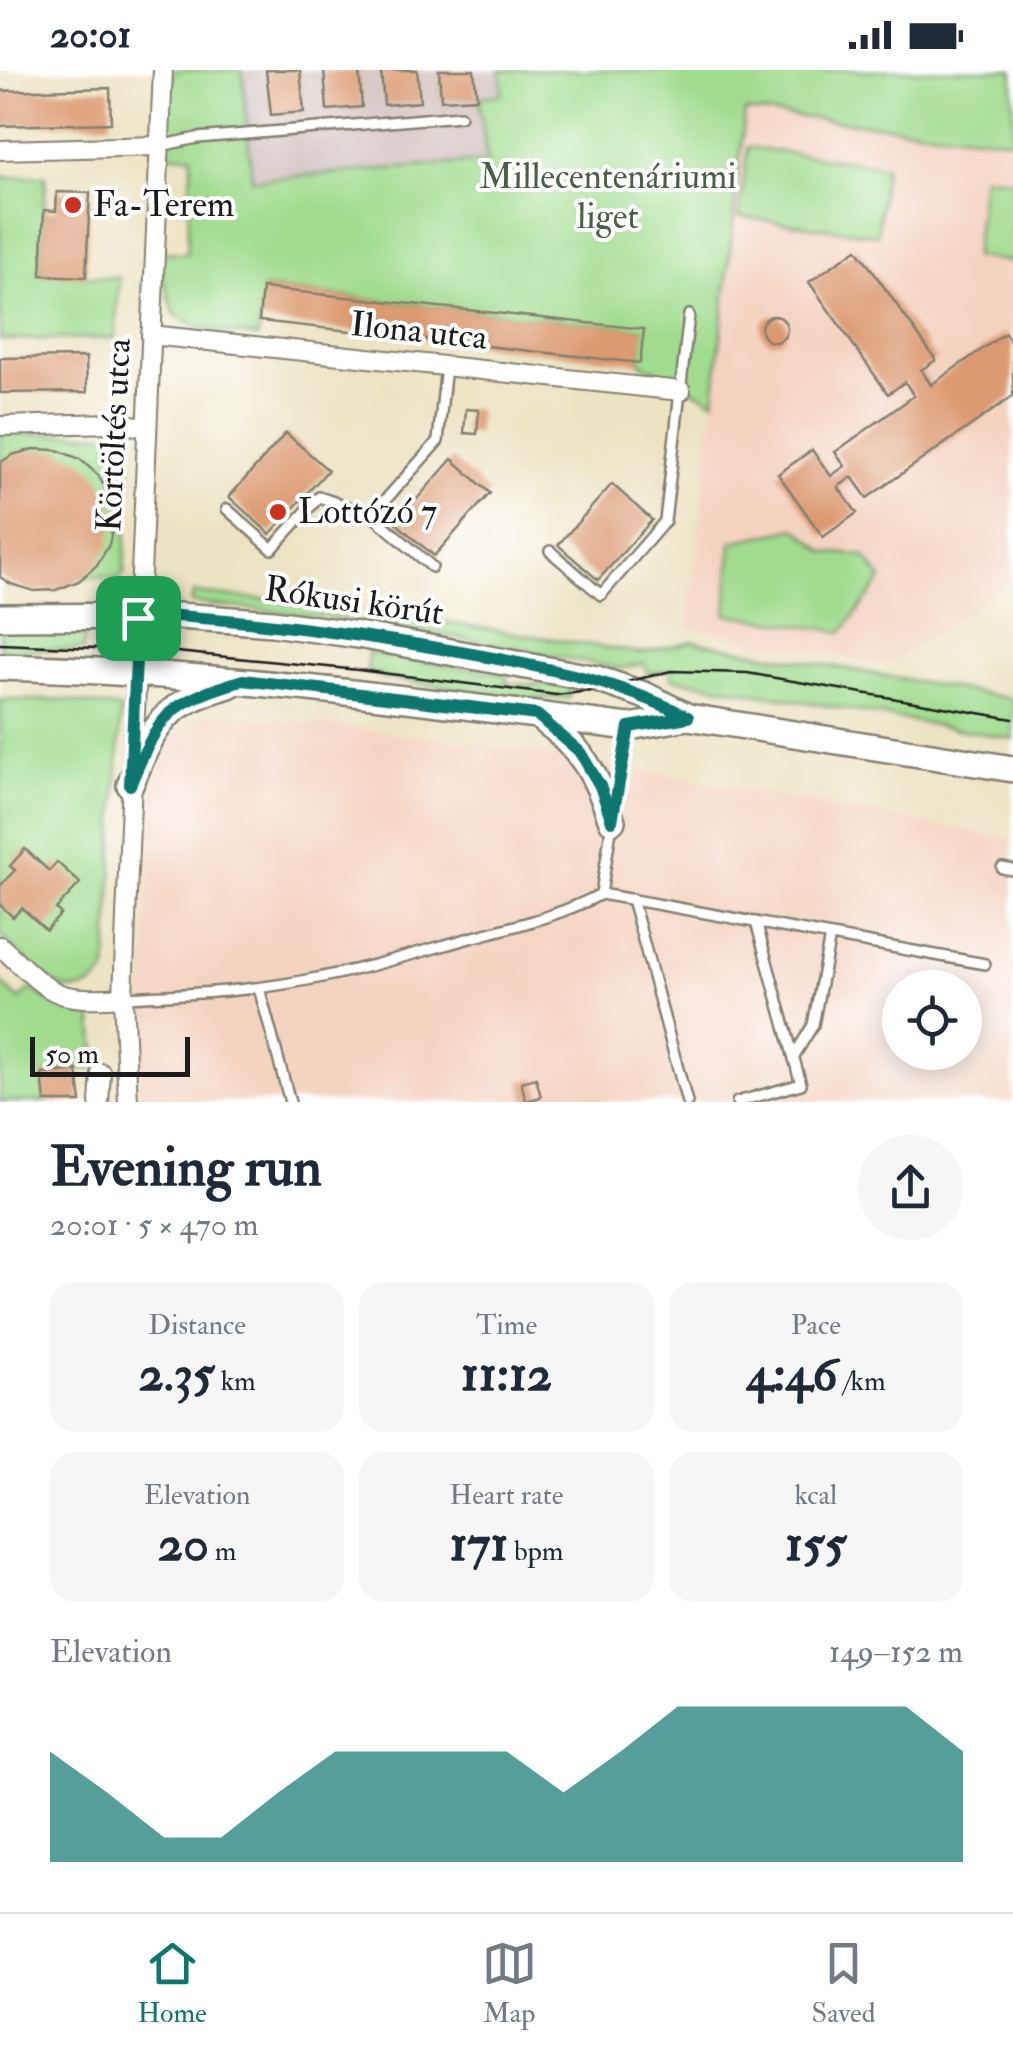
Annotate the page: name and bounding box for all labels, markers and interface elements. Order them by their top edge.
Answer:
text: 20:01 [50,11,131,59]
park label: Millecentenáriumi liget [479,155,737,239]
place label: Fa-Terem [93,183,234,227]
marker: Fa-Terem [62,194,84,216]
street label: Ilona utca [348,302,490,360]
street label: Körtöltés utca [87,337,141,533]
place label: Lottózó 7 [298,490,437,534]
marker: Lottózó 7 [267,501,289,523]
street label: Rókusi körút [262,567,446,635]
pin [96,576,181,661]
icon: arrive [111,591,166,646]
map controls [882,970,982,1070]
button: locate [882,970,982,1070]
scale bar [30,1032,190,1076]
text: 50 m [45,1037,99,1072]
text: Evening run [50,1133,322,1202]
button: share [858,1135,963,1240]
text: 20:01 · 5 × 470 m [50,1205,259,1245]
text: Distance [148,1308,246,1343]
text: Time [476,1308,537,1343]
text: Pace [791,1308,841,1343]
text: 2.35 [139,1343,215,1406]
text: 11:12 [461,1343,552,1406]
text: 4:46 [746,1343,837,1406]
text: km [215,1364,256,1399]
text: /km [837,1364,886,1399]
text: Elevation [144,1478,251,1513]
text: Heart rate [450,1478,563,1513]
text: kcal [794,1478,837,1513]
text: 20 [158,1513,209,1576]
text: 171 [449,1513,508,1576]
text: 155 [785,1513,847,1576]
text: m [209,1534,236,1569]
text: bpm [508,1534,564,1569]
text: Elevation [50,1632,172,1672]
text: 149–152 m [829,1632,963,1672]
tab: Home [137,1936,207,2031]
tab: Map [482,1936,537,2031]
tab: Saved [812,1936,876,2031]

